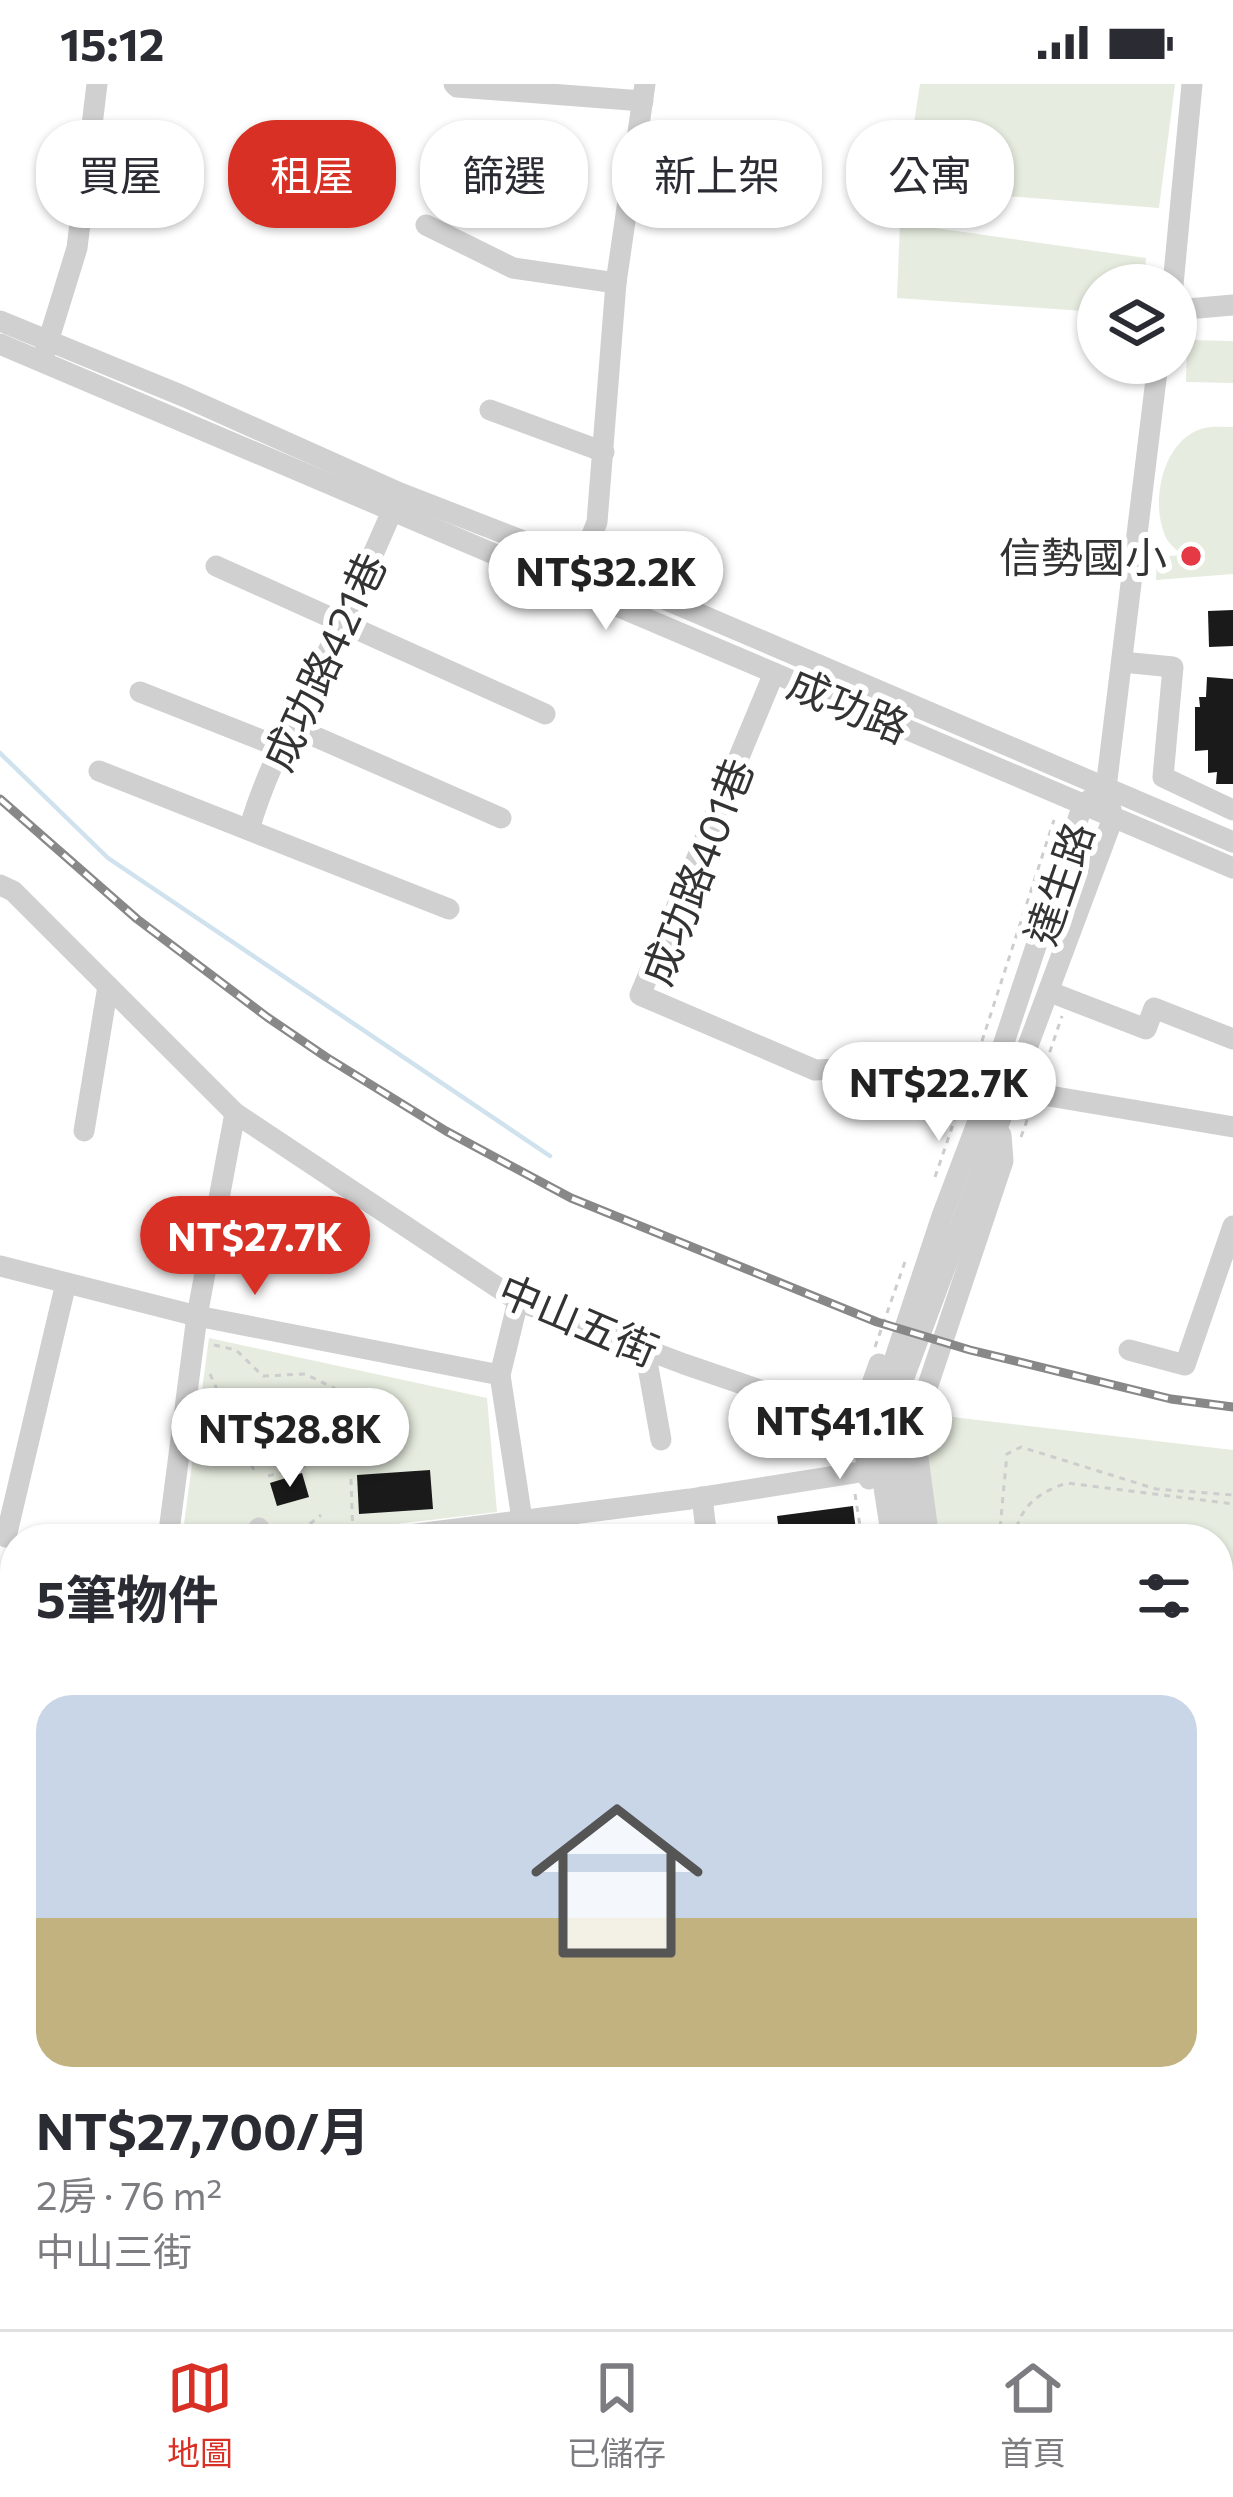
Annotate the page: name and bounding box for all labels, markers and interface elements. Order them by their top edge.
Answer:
text: 15:12 [60,15,164,70]
chip: 買屋 [36,120,204,228]
chip: 租屋 [228,120,396,228]
chip: 篩選 [420,120,588,228]
chip: 新上架 [612,120,822,228]
chip: 公寓 [846,120,1014,228]
map controls [1077,264,1197,384]
button: layers [1077,264,1197,384]
place label: 信勢國小 [999,530,1167,582]
pin: NT$32.2K [482,531,730,633]
marker: 信勢國小 [1178,543,1204,569]
street label: 成功路421巷 [250,544,396,778]
text: NT$32.2K [515,546,697,594]
street label: 成功路 [781,655,917,753]
street label: 成功路401巷 [629,750,763,992]
street label: 達生路 [1013,815,1103,951]
pin: NT$22.7K [815,1042,1063,1144]
text: NT$22.7K [849,1057,1029,1105]
pin: NT$27.7K [131,1196,379,1298]
text: NT$27.7K [167,1211,343,1259]
street label: 中山五街 [492,1262,666,1376]
pin: NT$41.1K [716,1380,964,1482]
pin: NT$28.8K [166,1388,414,1490]
text: NT$41.1K [755,1395,925,1443]
text: NT$28.8K [198,1403,382,1451]
icon: filters [1131,1563,1197,1629]
text: 5筆物件 [36,1566,219,1629]
icon: home [509,1773,725,1989]
text: NT$27,700/月 [36,2098,370,2161]
text: 2房 · 76 m² [36,2170,222,2218]
text: 中山三街 [36,2226,192,2274]
tab: 地圖 [167,2355,233,2475]
tab: 已儲存 [567,2355,666,2475]
tab: 首頁 [1000,2355,1066,2475]

